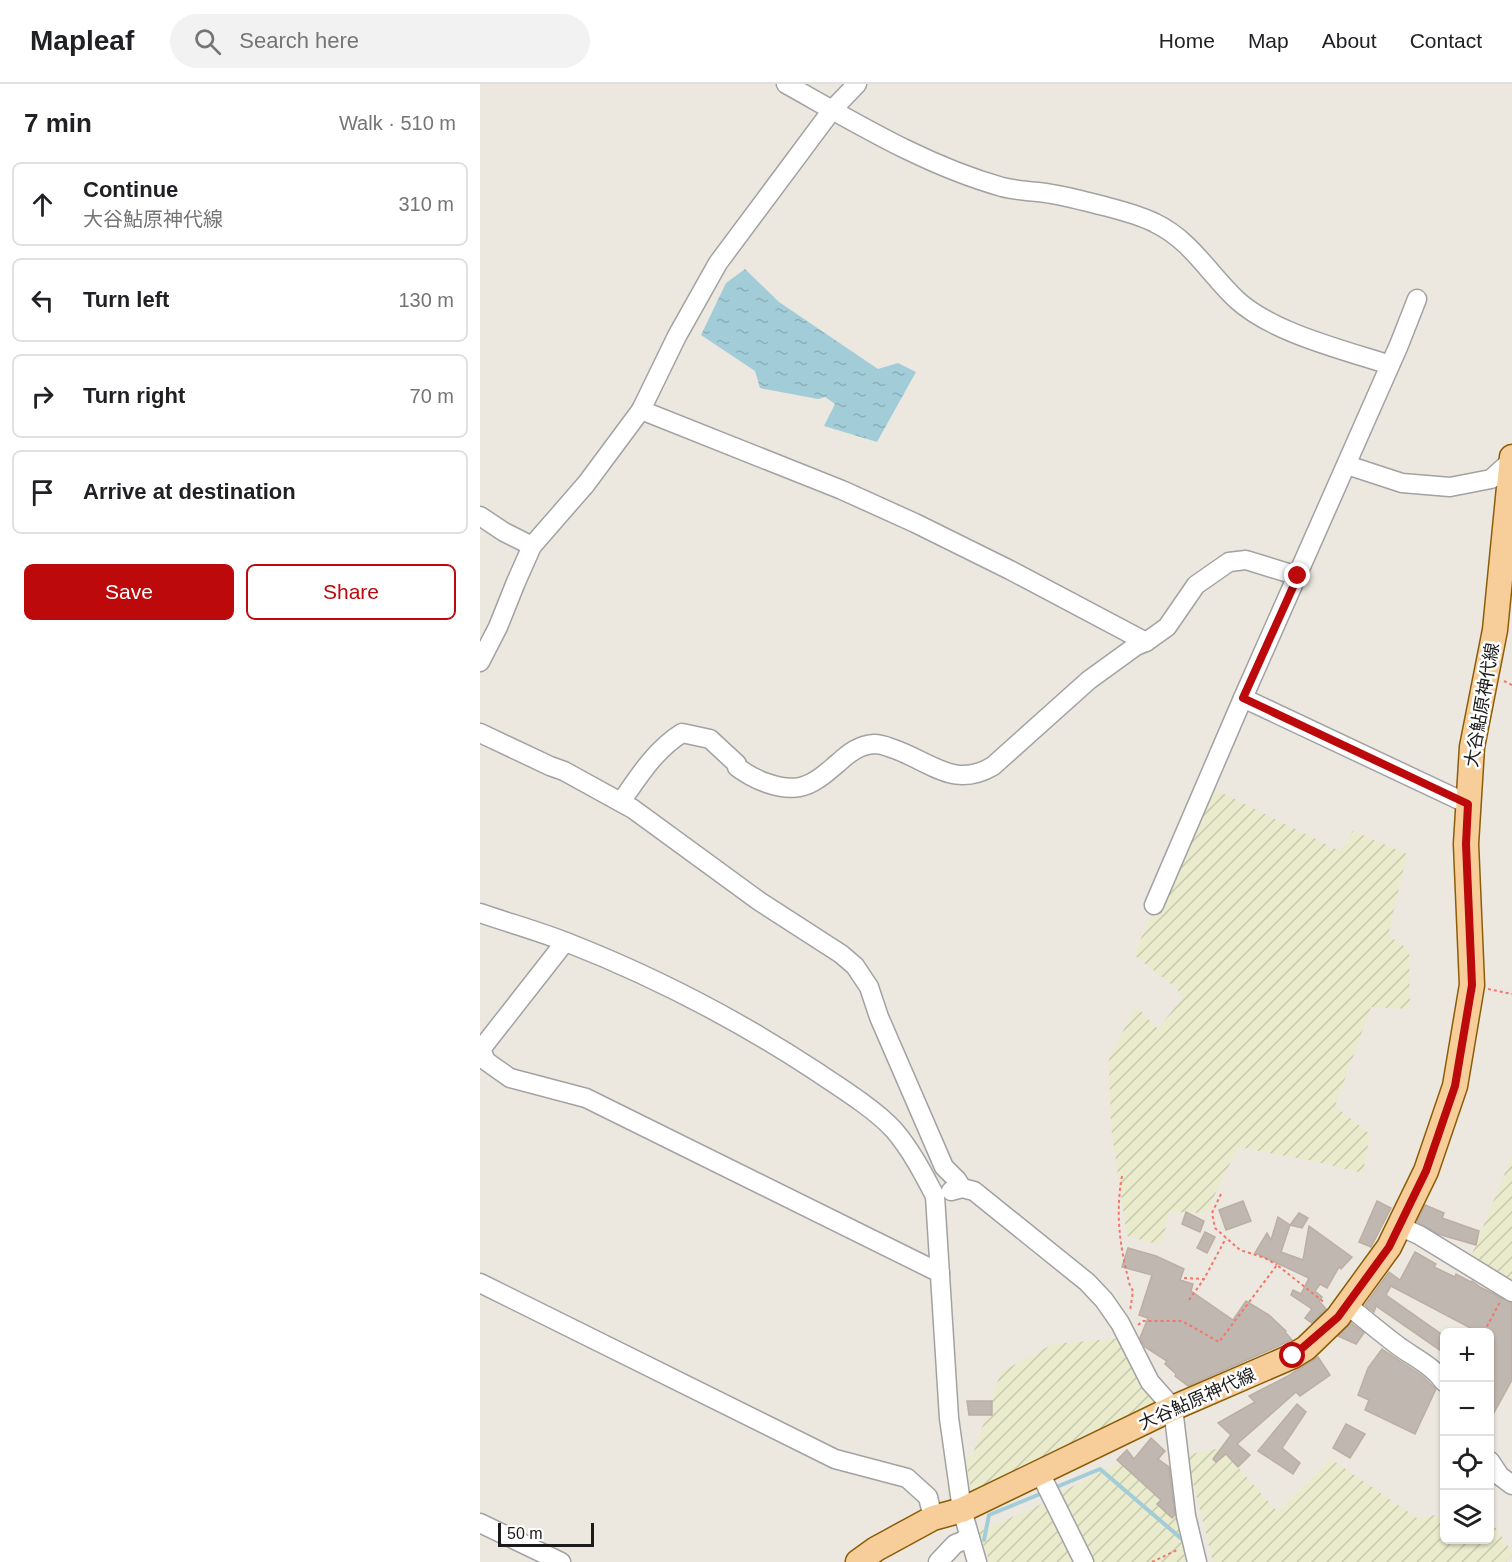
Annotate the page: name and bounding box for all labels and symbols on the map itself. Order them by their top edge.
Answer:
route end [1284,562,1310,588]
street label: 大谷鮎原神代線 [1461,641,1503,769]
route start [1279,1342,1305,1368]
street label: 大谷鮎原神代線 [1135,1364,1259,1434]
scale bar [498,1520,594,1548]

